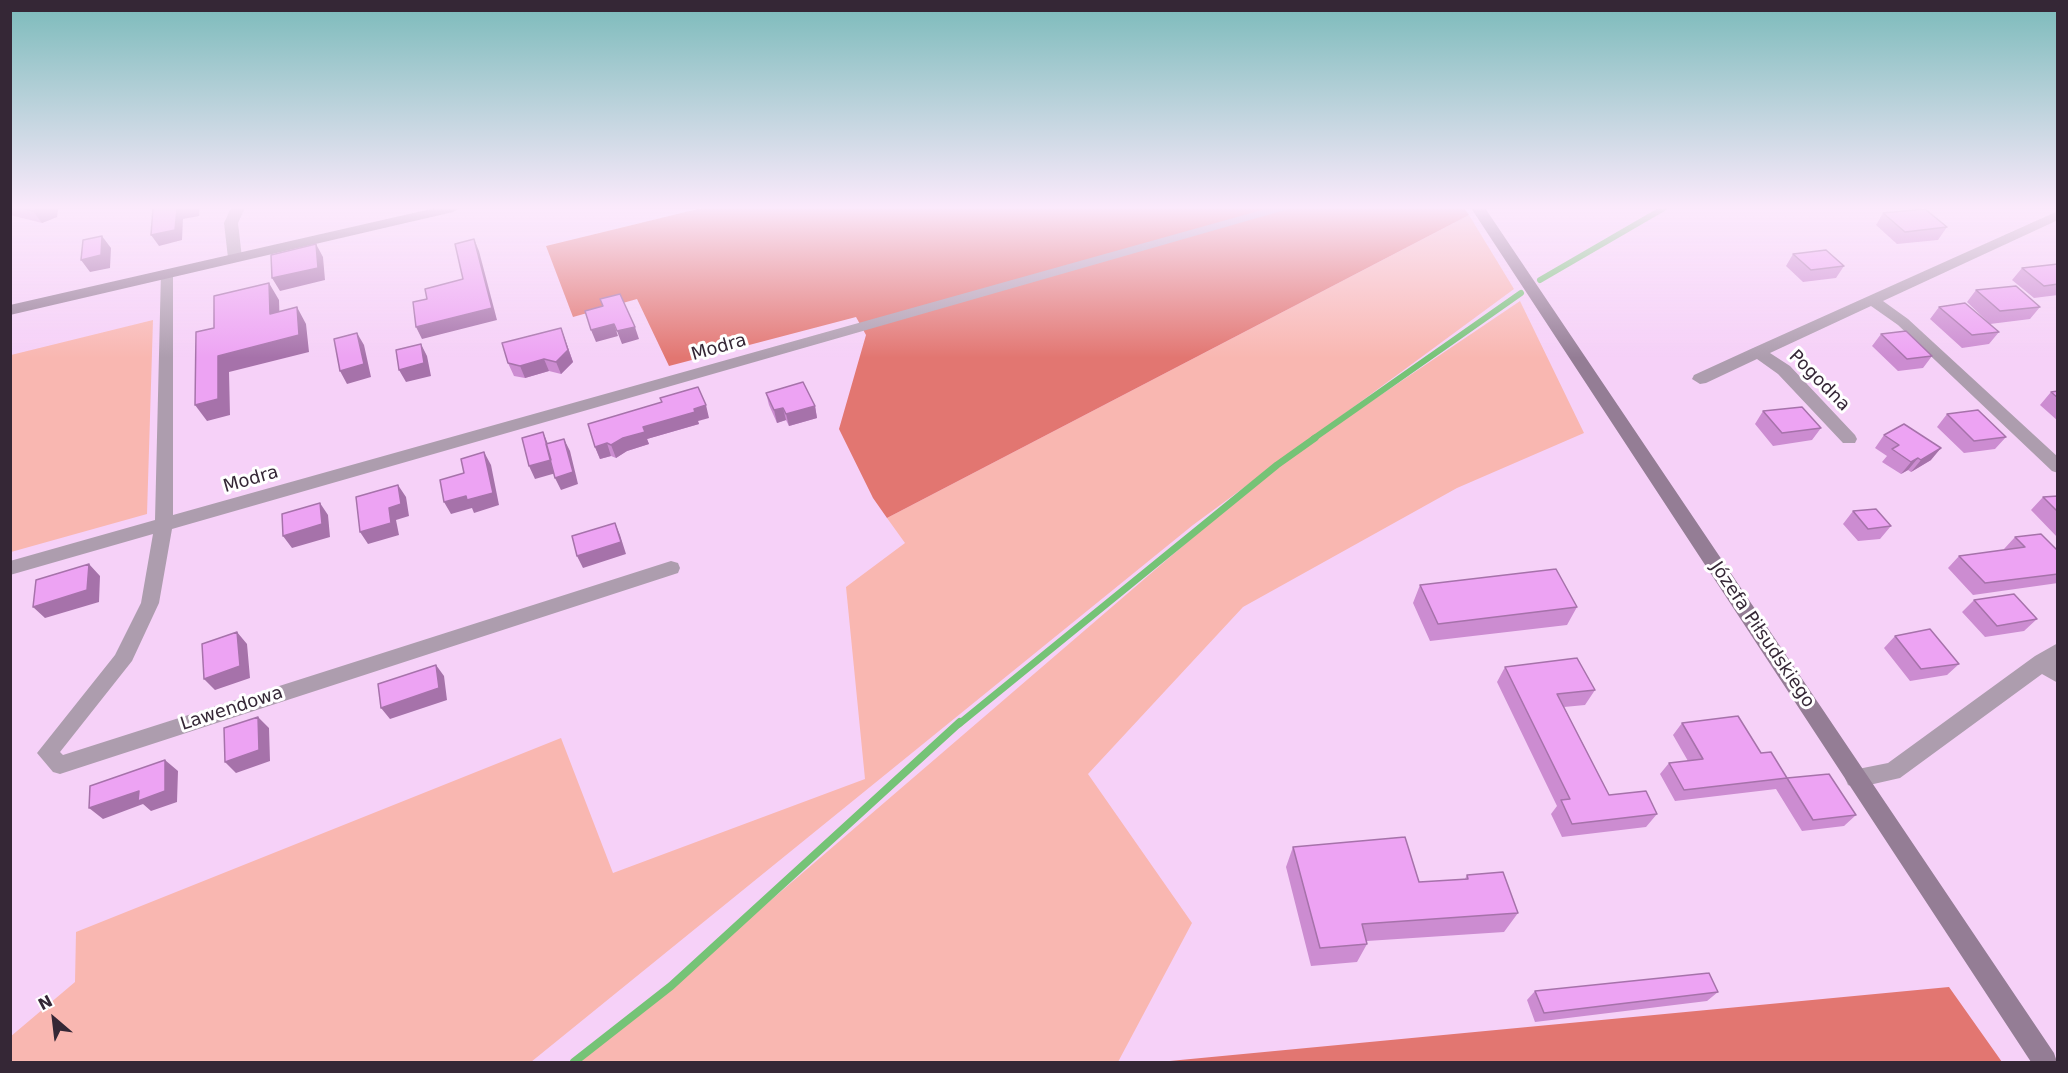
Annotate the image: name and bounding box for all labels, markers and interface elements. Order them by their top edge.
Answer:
street label: Modra [689,330,749,366]
street label: Pogodna [1784,346,1854,416]
street label: Modra [221,462,281,498]
street label: Józefa Piłsudskiego [1705,558,1819,712]
street label: Lawendowa [178,682,286,736]
north arrow [24,989,84,1049]
text: N [35,991,56,1014]

